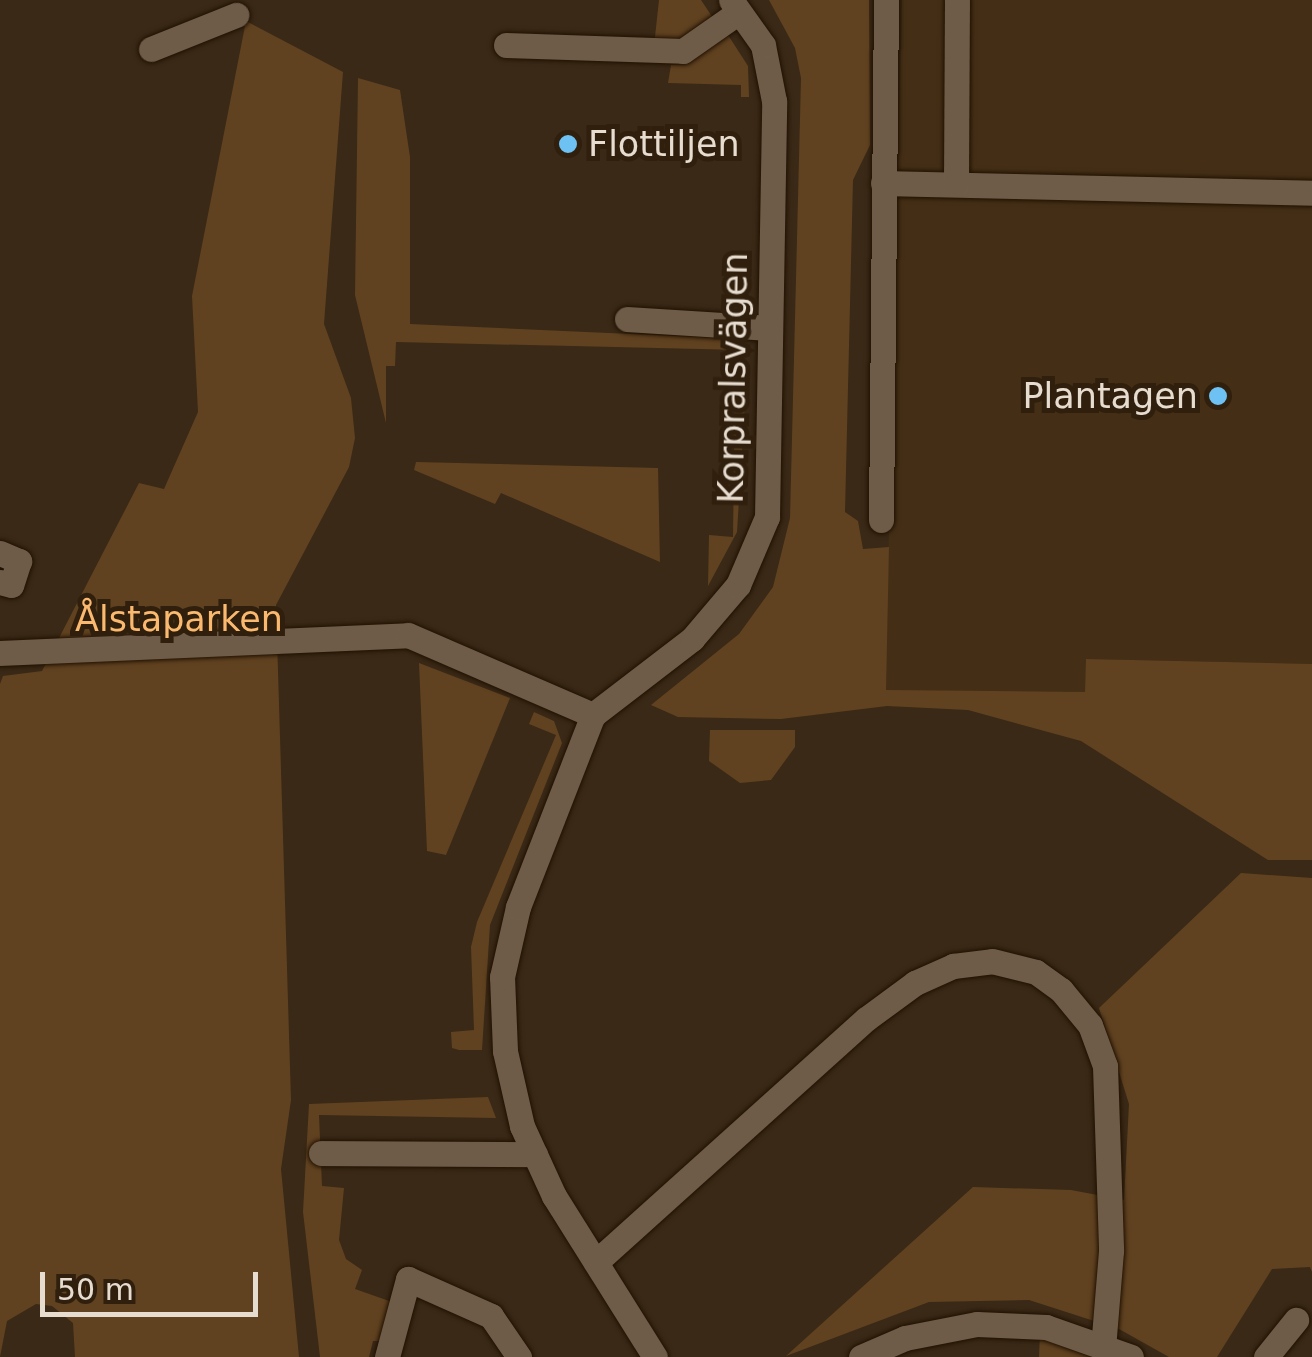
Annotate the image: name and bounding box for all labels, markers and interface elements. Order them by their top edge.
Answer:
place label: Flottiljen [588,123,740,165]
marker: Flottiljen [557,133,579,155]
street label: Korpralsvägen [710,252,756,504]
place label: Plantagen [1022,375,1198,417]
marker: Plantagen [1207,385,1229,407]
park label: Ålstaparken [75,598,283,640]
scale bar [45,1252,262,1314]
text: 50 m [57,1272,134,1307]

